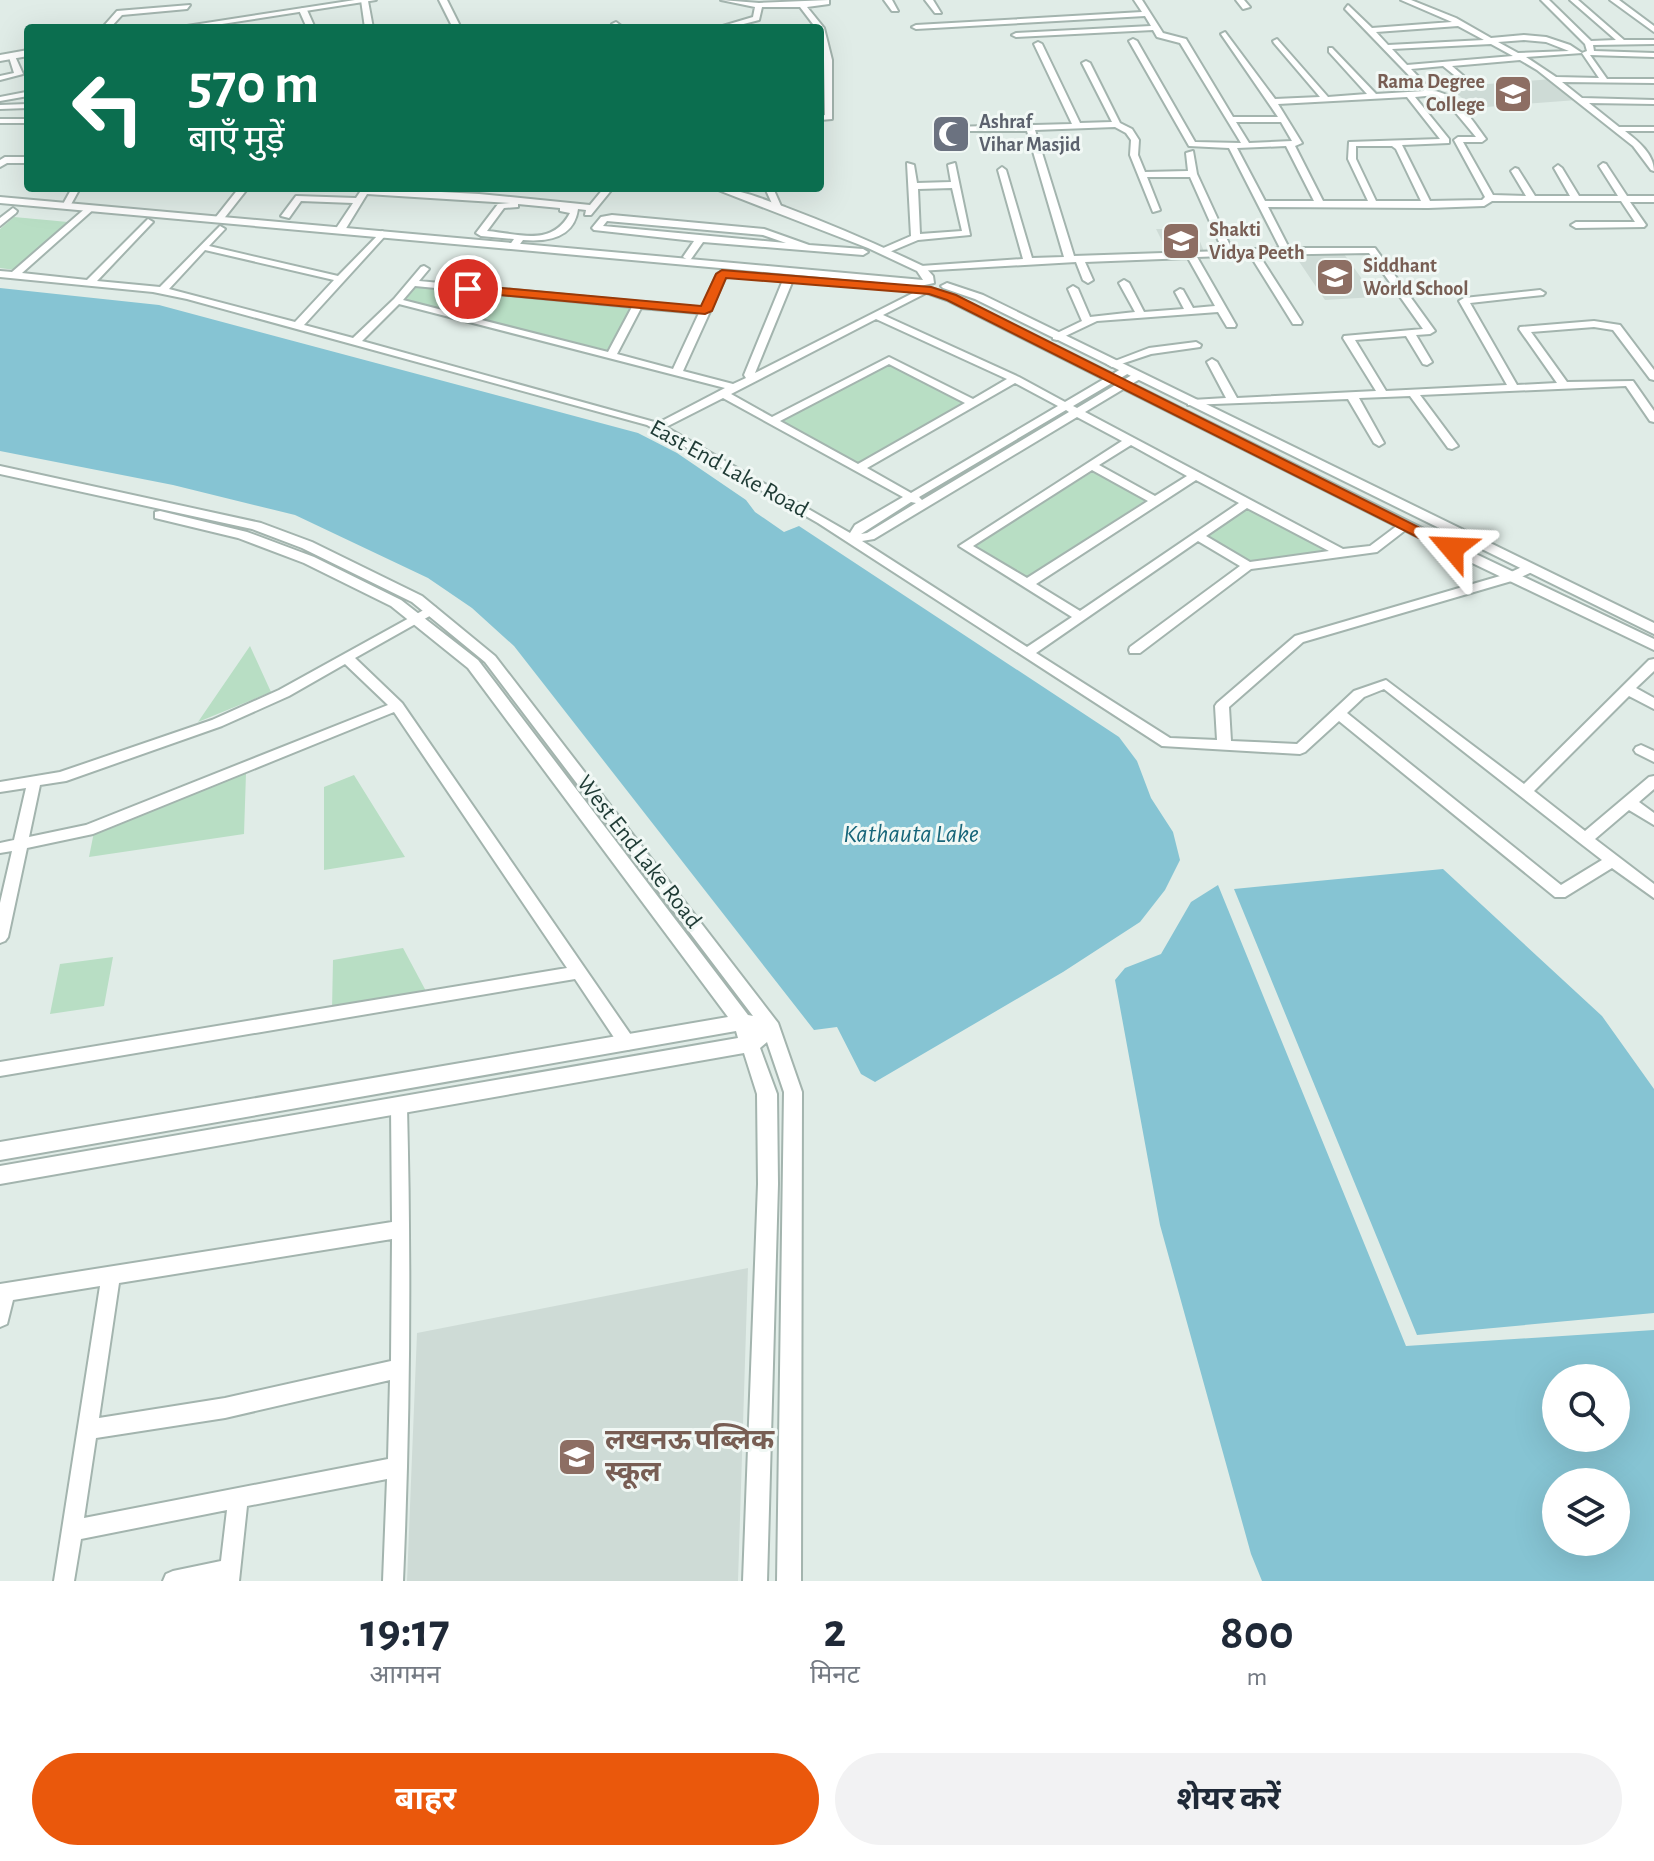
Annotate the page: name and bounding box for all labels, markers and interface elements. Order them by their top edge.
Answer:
icon: left [56,56,160,160]
text: 570 m [188,57,319,113]
place label: Rama Degree College [1377,72,1485,115]
school or university icon: Rama Degree College [1492,73,1534,115]
place label: Ashraf Vihar Masjid [979,112,1081,155]
mosque icon: Ashraf Vihar Masjid [930,113,972,155]
text: बाएँ मुड़ें [188,122,285,158]
school or university icon: Shakti Vidya Peeth [1160,220,1202,262]
place label: Shakti Vidya Peeth [1209,220,1305,263]
pin [434,255,502,323]
school or university icon: Siddhant World School [1314,256,1356,298]
place label: Siddhant World School [1363,256,1468,299]
icon: arrive [446,267,490,311]
street label: East End Lake Road [646,416,812,522]
position arrow [1410,506,1494,590]
street label: West End Lake Road [572,771,706,933]
water label: Kathauta Lake [843,821,979,847]
map controls [1542,1364,1630,1556]
button: search [1542,1364,1630,1452]
place label: लखनऊ पब्लिक स्कूल [605,1423,775,1489]
school or university icon: लखनऊ पब्लिक स्कूल [556,1436,598,1478]
button: layers [1542,1468,1630,1556]
text: 19:17 [360,1608,450,1656]
text: 2 [824,1608,846,1656]
text: 800 [1220,1610,1294,1658]
text: आगमन [369,1662,441,1688]
text: मिनट [810,1662,860,1688]
text: m [1247,1664,1267,1690]
button: बाहर [32,1753,819,1845]
button: शेयर करें [835,1753,1622,1845]

